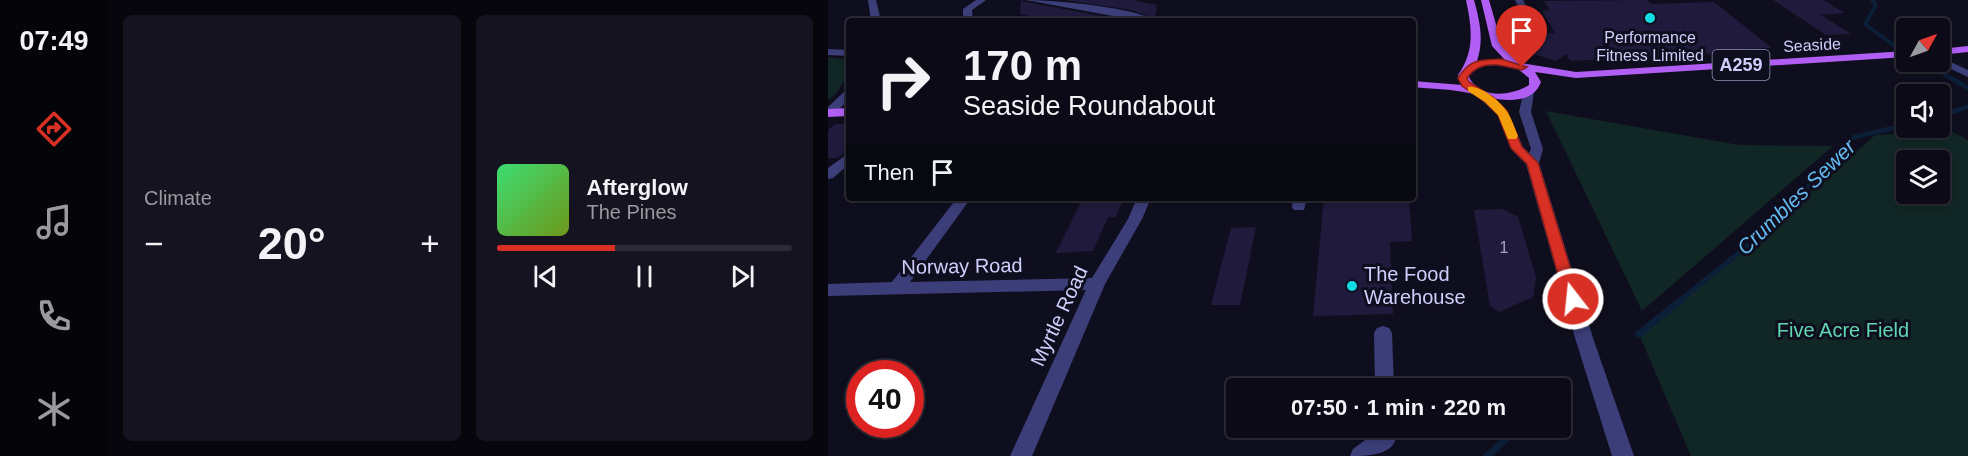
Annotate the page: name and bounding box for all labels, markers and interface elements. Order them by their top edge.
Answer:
pin [1496,5,1547,67]
marker: Performance Fitness Limited [1643,11,1657,25]
icon: arrive [1505,14,1538,47]
north arrow [1896,18,1950,72]
map controls [1896,18,1950,204]
text: 07:49 [19,26,89,56]
place label: Performance Fitness Limited [1596,29,1704,64]
street label: Seaside [1783,35,1841,55]
icon: right [864,42,942,120]
text: 170 m [963,42,1082,89]
road number: A259 [1712,50,1770,80]
button: sound [1896,84,1950,138]
text: Seaside Roundabout [963,91,1215,121]
icon: directions [33,108,75,150]
water label: Crumbles Sewer [1732,134,1861,259]
button: layers [1896,150,1950,204]
icon: arrive [926,156,959,189]
text: Then [864,160,914,185]
text: Afterglow [587,175,688,200]
text: Climate [144,187,212,209]
icon: music [33,201,75,243]
text: The Pines [587,201,677,223]
text: 20° [258,218,326,269]
text: − [144,225,163,262]
text: + [420,225,440,262]
house number: 1 [1500,239,1509,256]
street label: Norway Road [901,254,1023,278]
icon: previous [529,260,562,293]
icon: pause [628,260,661,293]
icon: next [726,260,759,293]
street label: Myrtle Road [1026,262,1092,370]
place label: The Food Warehouse [1364,263,1466,308]
position arrow [1541,267,1605,331]
marker: The Food Warehouse [1345,279,1359,293]
icon: phone [33,295,75,337]
park label: Five Acre Field [1777,319,1909,341]
speed limit sign: 40 [846,360,924,438]
icon: climate [33,388,75,430]
text: 07:50 · 1 min · 220 m [1291,395,1506,420]

